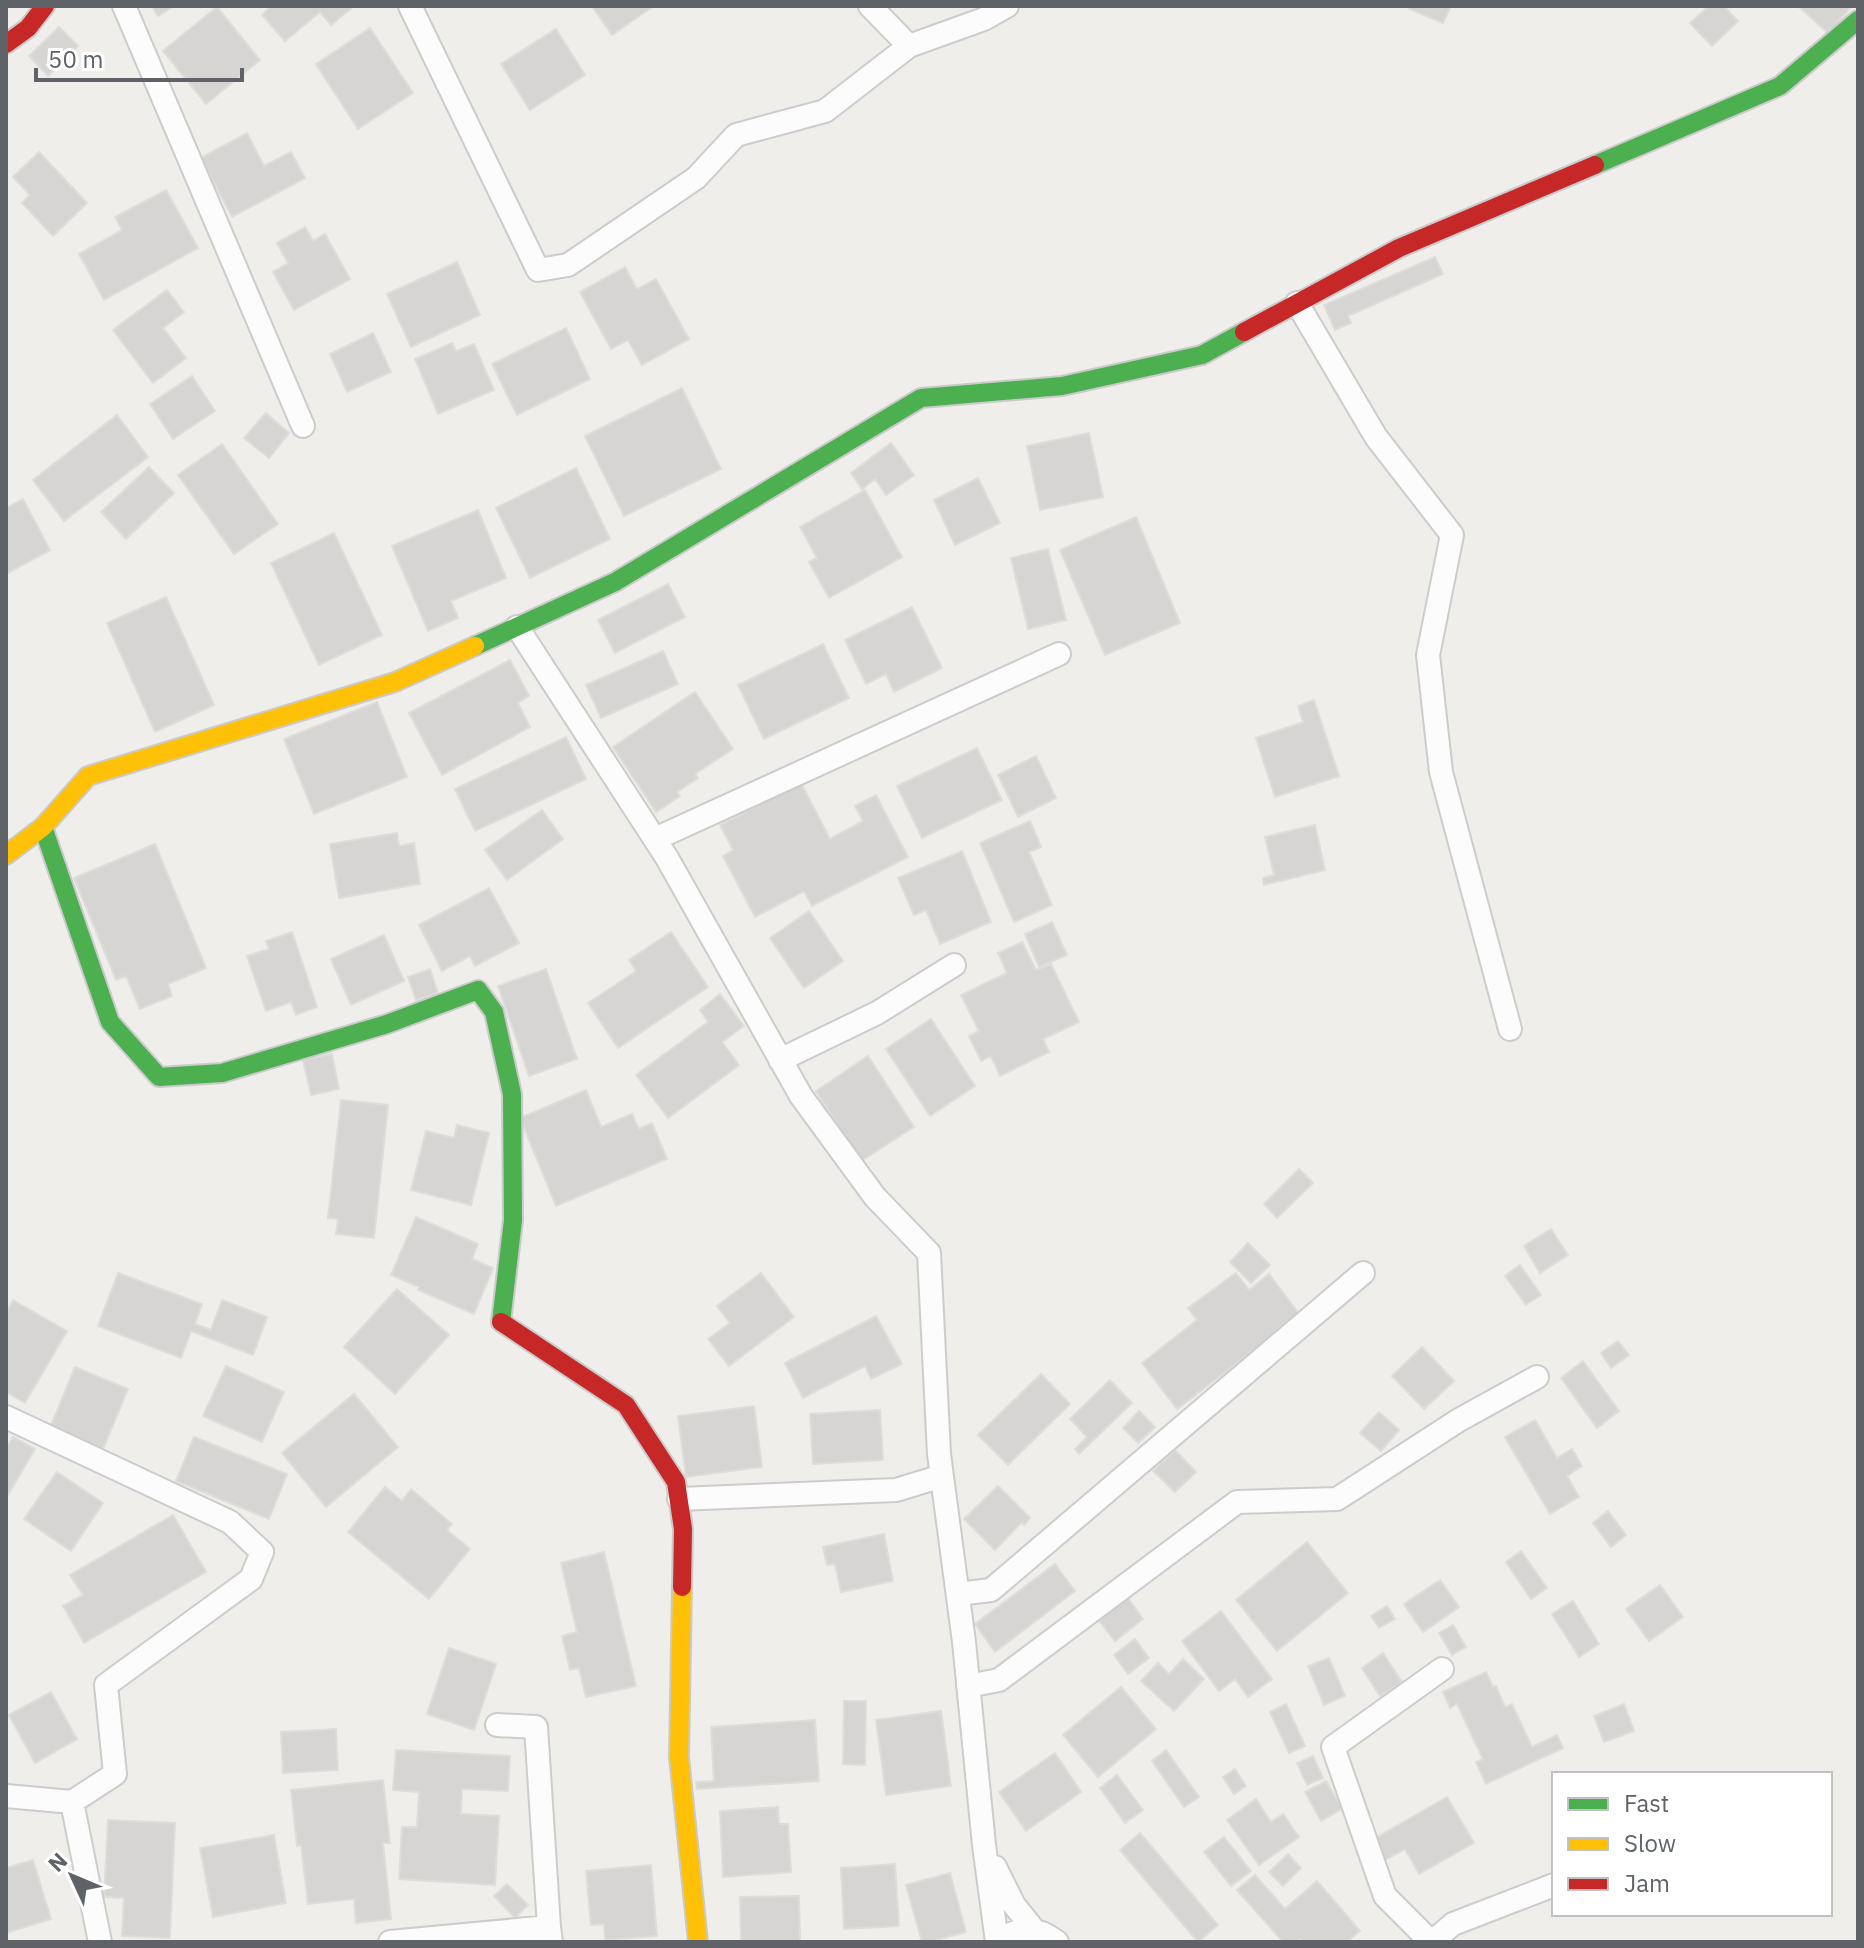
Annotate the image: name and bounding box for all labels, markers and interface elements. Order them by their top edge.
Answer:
scale bar [36,32,242,82]
text: 50 m [48,43,103,75]
legend [1552,1772,1832,1916]
text: Fast [1624,1787,1669,1819]
text: Slow [1624,1827,1676,1859]
north arrow [32,1836,112,1916]
text: N [41,1846,73,1878]
text: Jam [1624,1867,1670,1899]

